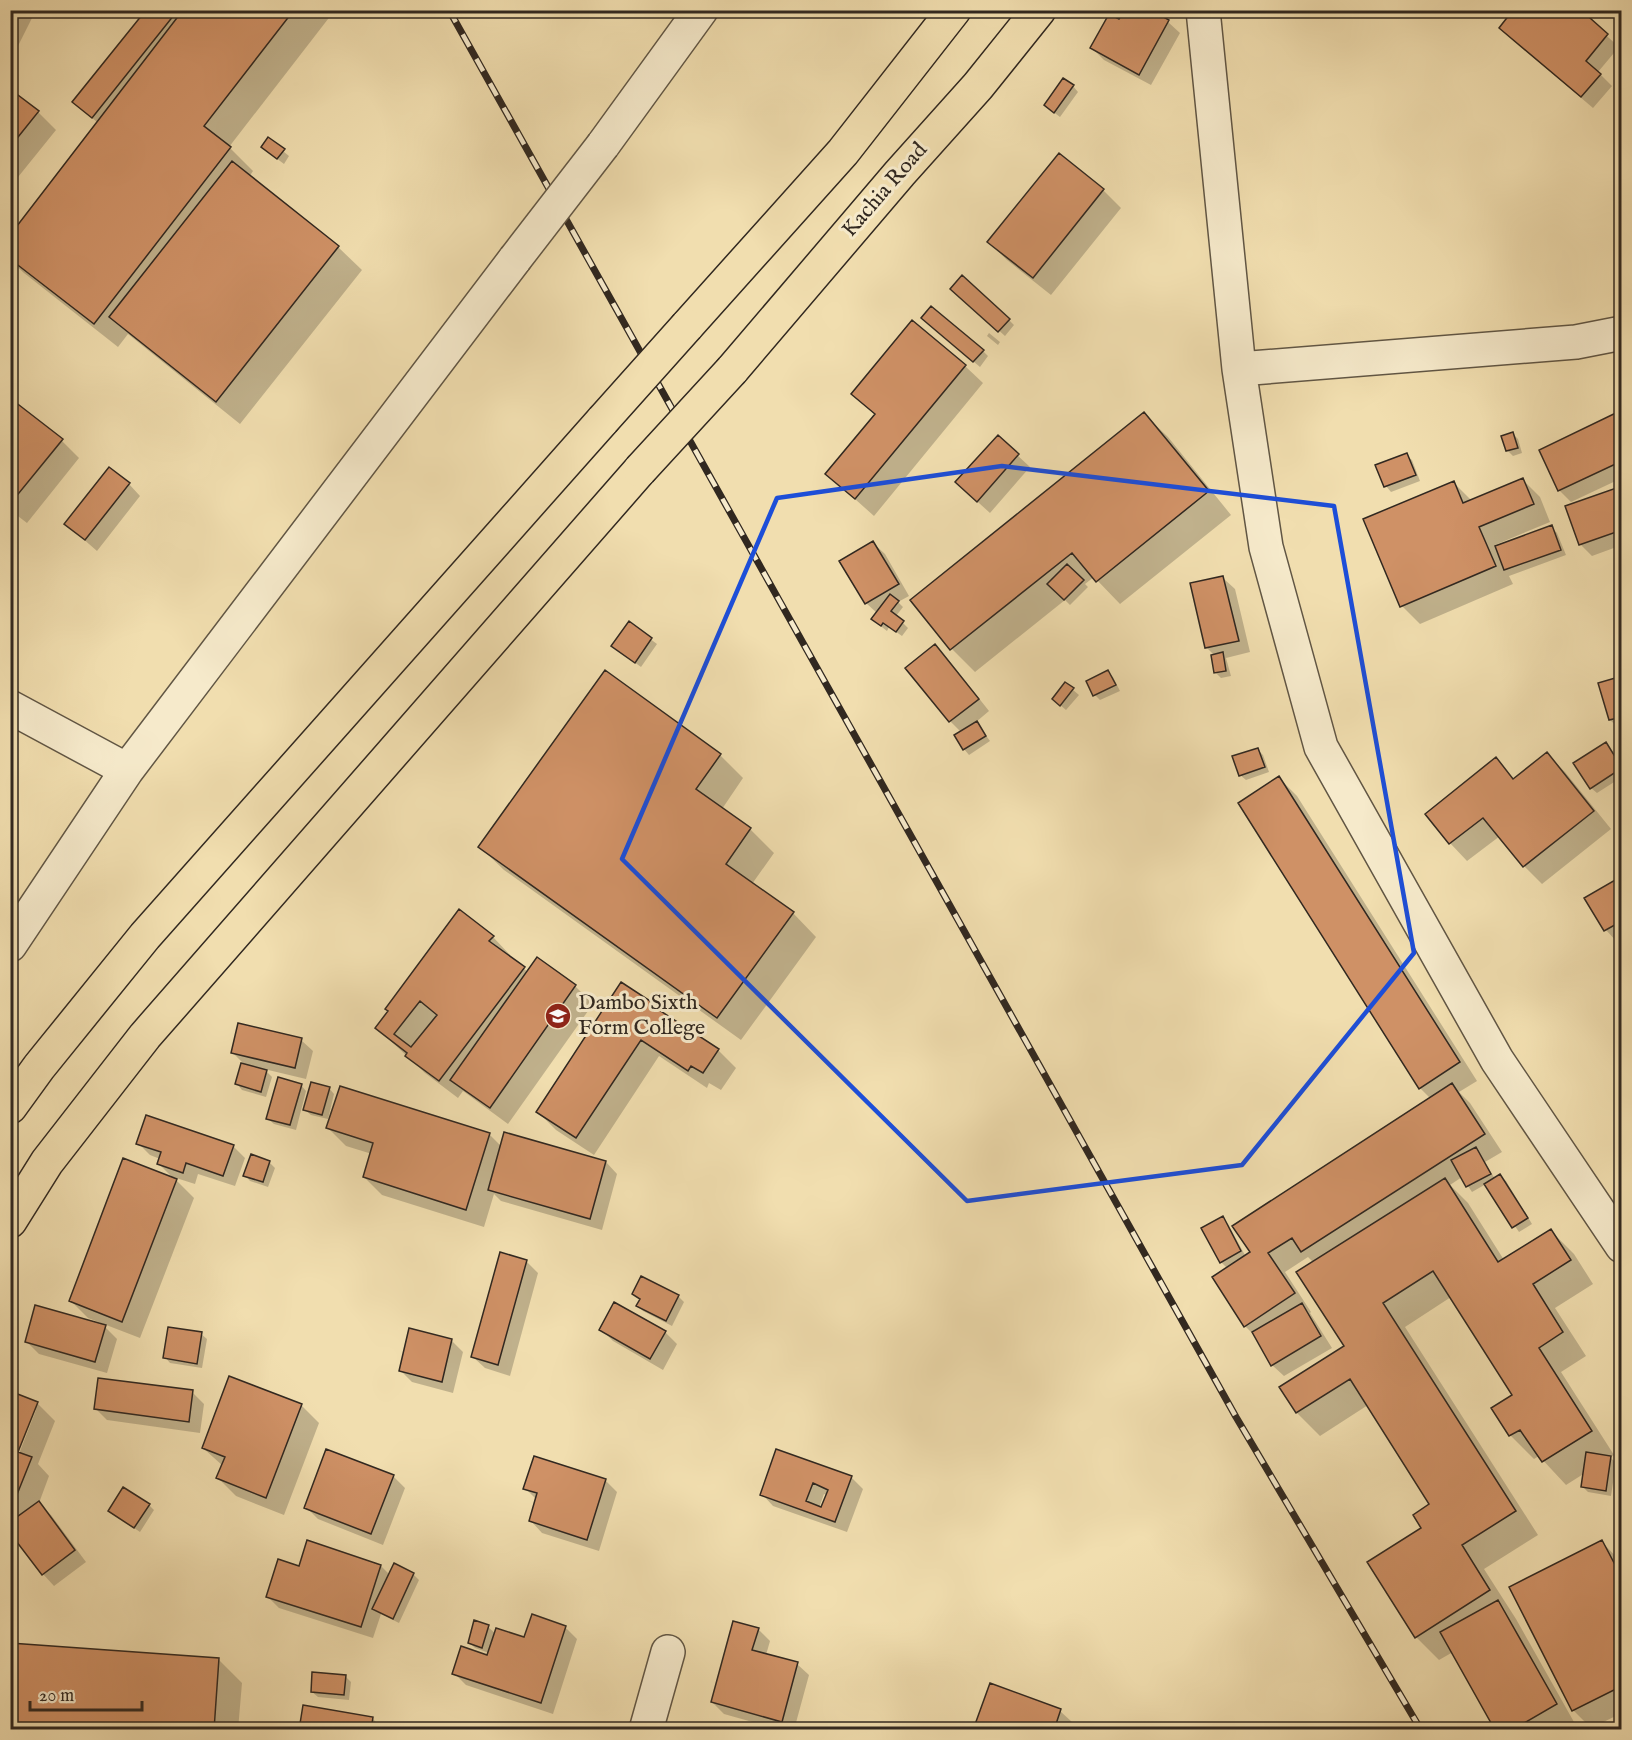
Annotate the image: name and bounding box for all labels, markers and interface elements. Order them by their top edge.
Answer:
street label: Kachia Road [836,137,934,243]
place label: Dambo Sixth Form College [578,989,705,1042]
school or university icon: Dambo Sixth Form College [543,1001,573,1031]
scale bar [30,1674,142,1712]
text: 20 m [39,1685,74,1708]

